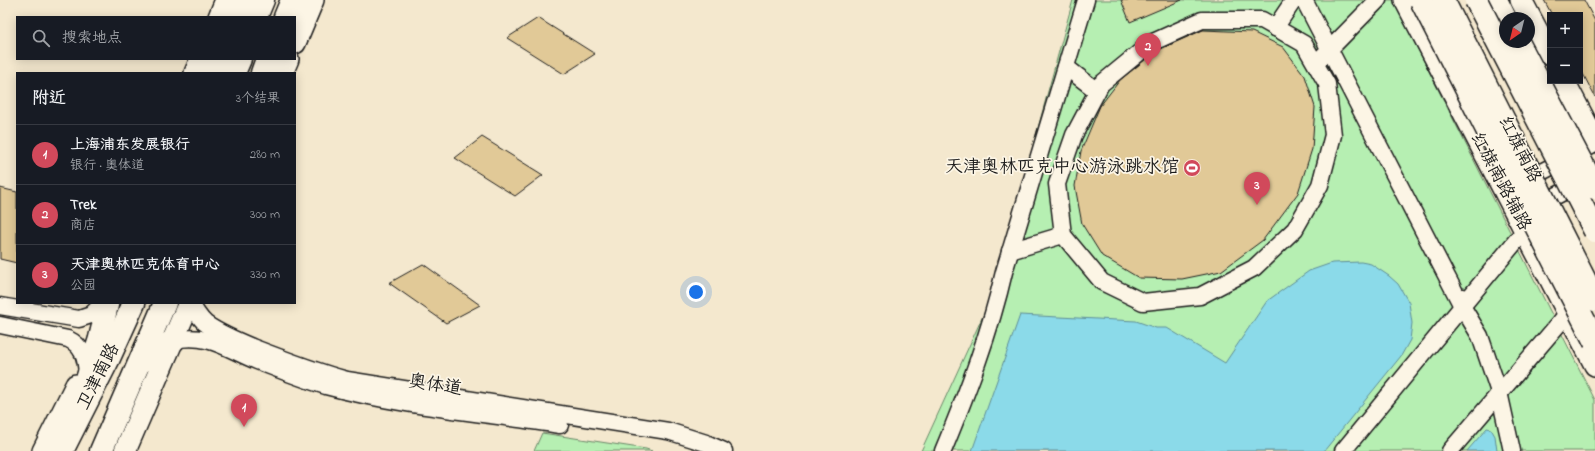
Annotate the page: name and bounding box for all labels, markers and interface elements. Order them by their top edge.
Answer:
north arrow [1499,12,1535,48]
map controls [1547,12,1583,84]
button: + [1547,12,1583,48]
search box [16,16,296,60]
icon: search [30,27,52,49]
text: 搜索地点 [62,27,122,49]
pin: 2 [1135,33,1161,66]
button: − [1547,48,1583,84]
text: 附近 [32,86,66,111]
text: 3个结果 [236,89,280,108]
street label: 红旗南路 [1491,112,1547,188]
street label: 红旗南路辅路 [1463,128,1537,236]
text: 上海浦东发展银行 [70,134,190,156]
text: 1 [43,145,47,164]
text: 280 m [250,145,280,164]
place label: 天津奥林匹克中心游泳跳水馆 [945,155,1179,181]
text: 银行 · 奥体道 [70,156,144,175]
sports icon: 天津奥林匹克中心游泳跳水馆 [1182,158,1202,178]
pin: 3 [1244,172,1270,205]
text: Trek [70,194,97,216]
text: 2 [42,205,48,224]
text: 300 m [250,205,280,224]
text: 商店 [70,216,96,235]
text: 天津奥林匹克体育中心 [70,254,220,276]
text: 3 [42,265,48,284]
text: 330 m [250,265,280,284]
text: 公园 [70,276,96,295]
your location [686,282,706,302]
street label: 卫津南路 [71,339,127,415]
street label: 奥体道 [406,369,464,403]
pin: 1 [231,394,257,427]

